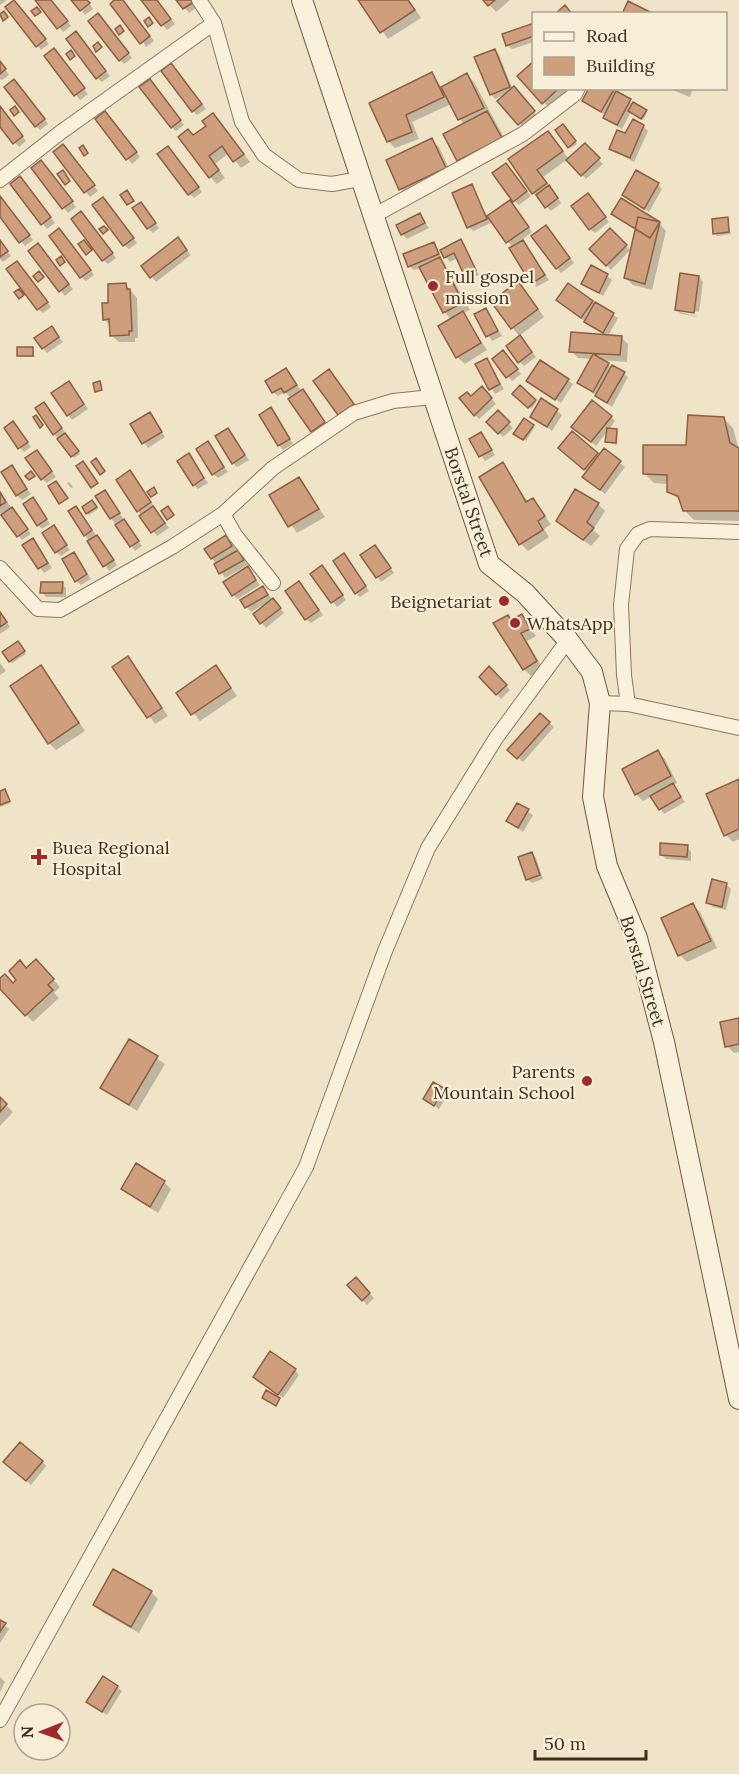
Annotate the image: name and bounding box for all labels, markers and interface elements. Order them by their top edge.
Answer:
legend [532,12,727,90]
text: Road [586,24,628,47]
text: Building [586,54,656,77]
place label: Full gospel mission [445,265,534,309]
marker: Full gospel mission [426,279,440,293]
street label: Borstal Street [439,444,499,560]
place label: Beignetariat [390,590,492,613]
marker: Beignetariat [497,594,511,608]
place label: WhatsApp [527,612,613,635]
marker: WhatsApp [508,616,522,630]
place label: Buea Regional Hospital [52,836,170,880]
marker: Buea Regional Hospital [30,848,48,866]
street label: Borstal Street [615,913,671,1029]
place label: Parents Mountain School [433,1060,575,1104]
marker: Parents Mountain School [580,1074,594,1088]
north arrow [12,1702,72,1762]
scale bar [535,1723,646,1761]
text: N [17,1726,37,1739]
text: 50 m [544,1732,586,1755]

